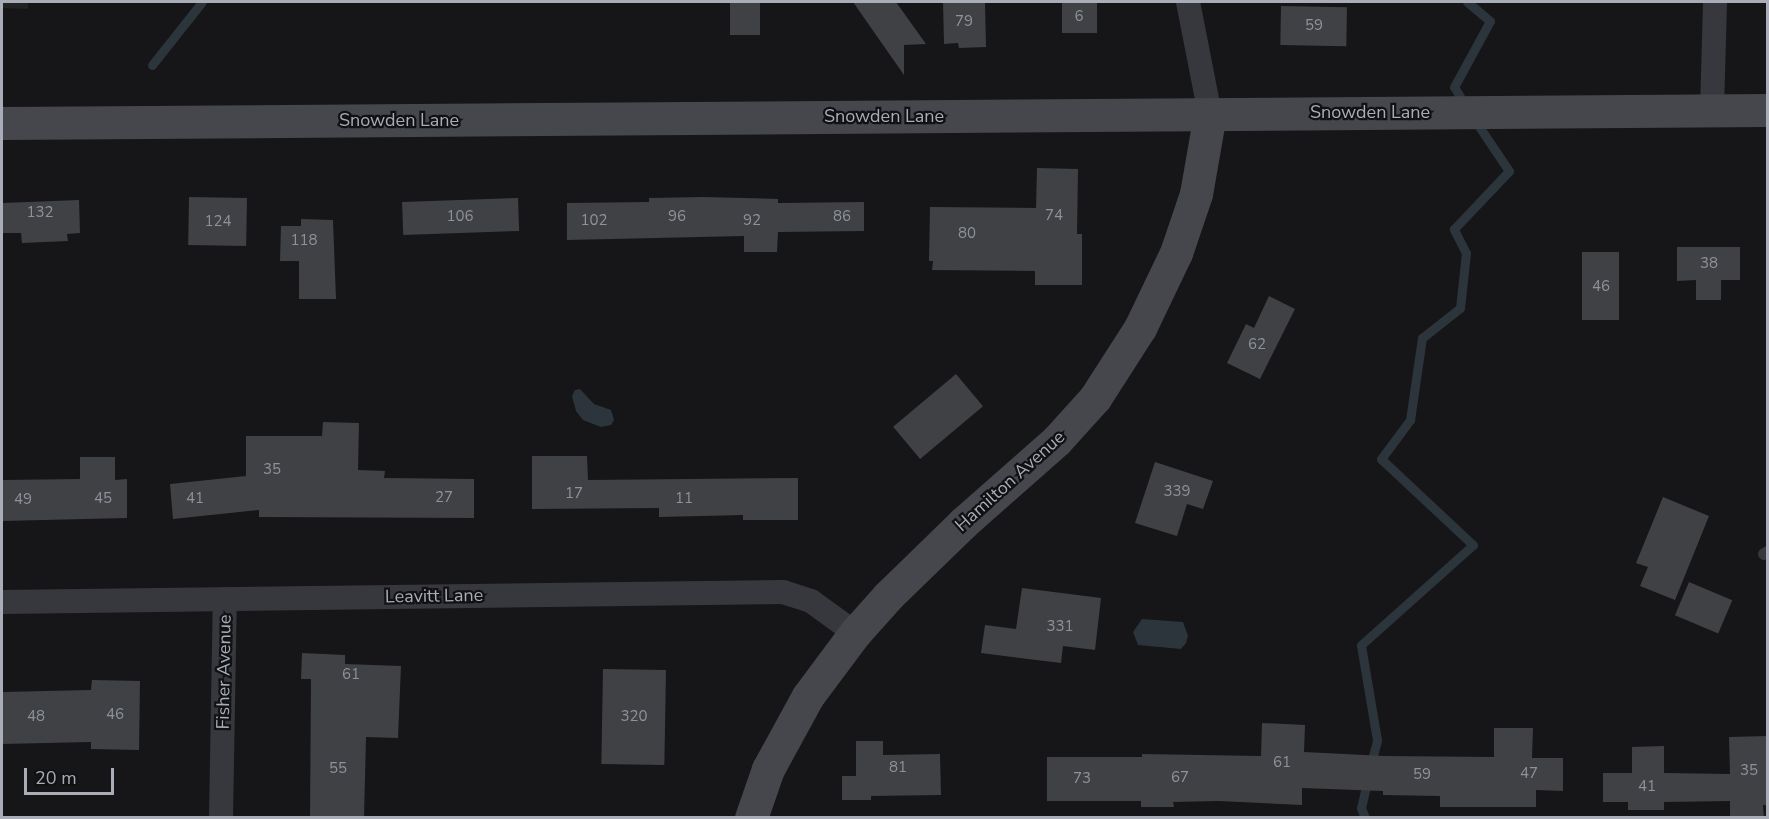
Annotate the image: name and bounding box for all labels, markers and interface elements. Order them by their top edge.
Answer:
house number: 6 [1075,8,1083,26]
house number: 79 [955,13,973,31]
house number: 59 [1305,17,1323,35]
street label: Snowden Lane [1310,101,1430,123]
street label: Snowden Lane [824,105,944,127]
street label: Snowden Lane [339,109,459,131]
house number: 132 [27,204,53,222]
house number: 74 [1045,207,1063,225]
house number: 106 [447,208,473,226]
house number: 96 [668,208,686,226]
house number: 86 [833,208,851,226]
house number: 102 [581,212,607,230]
house number: 92 [743,212,761,230]
house number: 124 [205,213,231,231]
house number: 80 [958,225,976,243]
house number: 118 [291,232,317,250]
house number: 38 [1700,255,1718,273]
house number: 46 [1592,278,1610,296]
house number: 62 [1248,336,1266,354]
street label: Hamilton Avenue [951,426,1069,536]
house number: 35 [263,461,281,479]
house number: 339 [1164,483,1190,501]
house number: 17 [565,485,583,503]
house number: 27 [435,489,453,507]
house number: 45 [94,490,112,508]
house number: 41 [186,490,204,508]
house number: 11 [675,490,693,508]
house number: 49 [14,491,32,509]
street label: Leavitt Lane [385,584,483,608]
street label: Fisher Avenue [212,614,236,730]
house number: 331 [1047,618,1073,636]
house number: 61 [342,666,360,684]
house number: 46 [106,706,124,724]
house number: 48 [27,708,45,726]
house number: 320 [621,708,647,726]
house number: 61 [1273,754,1291,772]
scale bar [27,756,117,794]
house number: 81 [889,759,907,777]
house number: 55 [329,760,347,778]
house number: 35 [1740,762,1758,780]
house number: 47 [1520,765,1538,783]
text: 20 m [35,766,77,790]
house number: 59 [1413,766,1431,784]
house number: 67 [1171,769,1189,787]
house number: 73 [1073,770,1091,788]
house number: 41 [1638,778,1656,796]

